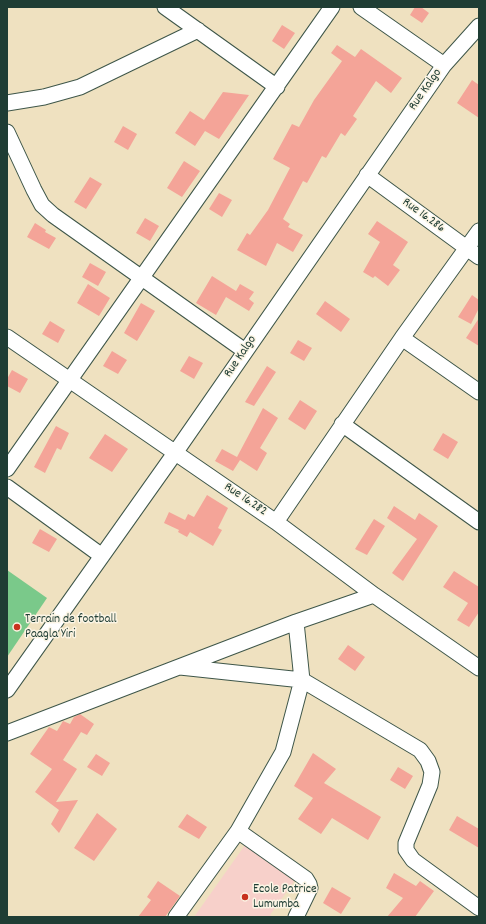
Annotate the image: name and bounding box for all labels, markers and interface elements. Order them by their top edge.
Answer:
street label: Rue Kalgo [406,66,446,114]
street label: Rue 16.286 [398,195,448,237]
street label: Rue Kalgo [221,333,261,381]
street label: Rue 16.282 [221,480,269,520]
place label: Terrain de football Paagla Yiri [25,612,117,643]
marker: Terrain de football Paagla Yiri [12,622,22,632]
place label: Ecole Patrice Lumumba [253,882,317,913]
marker: Ecole Patrice Lumumba [240,892,250,902]

